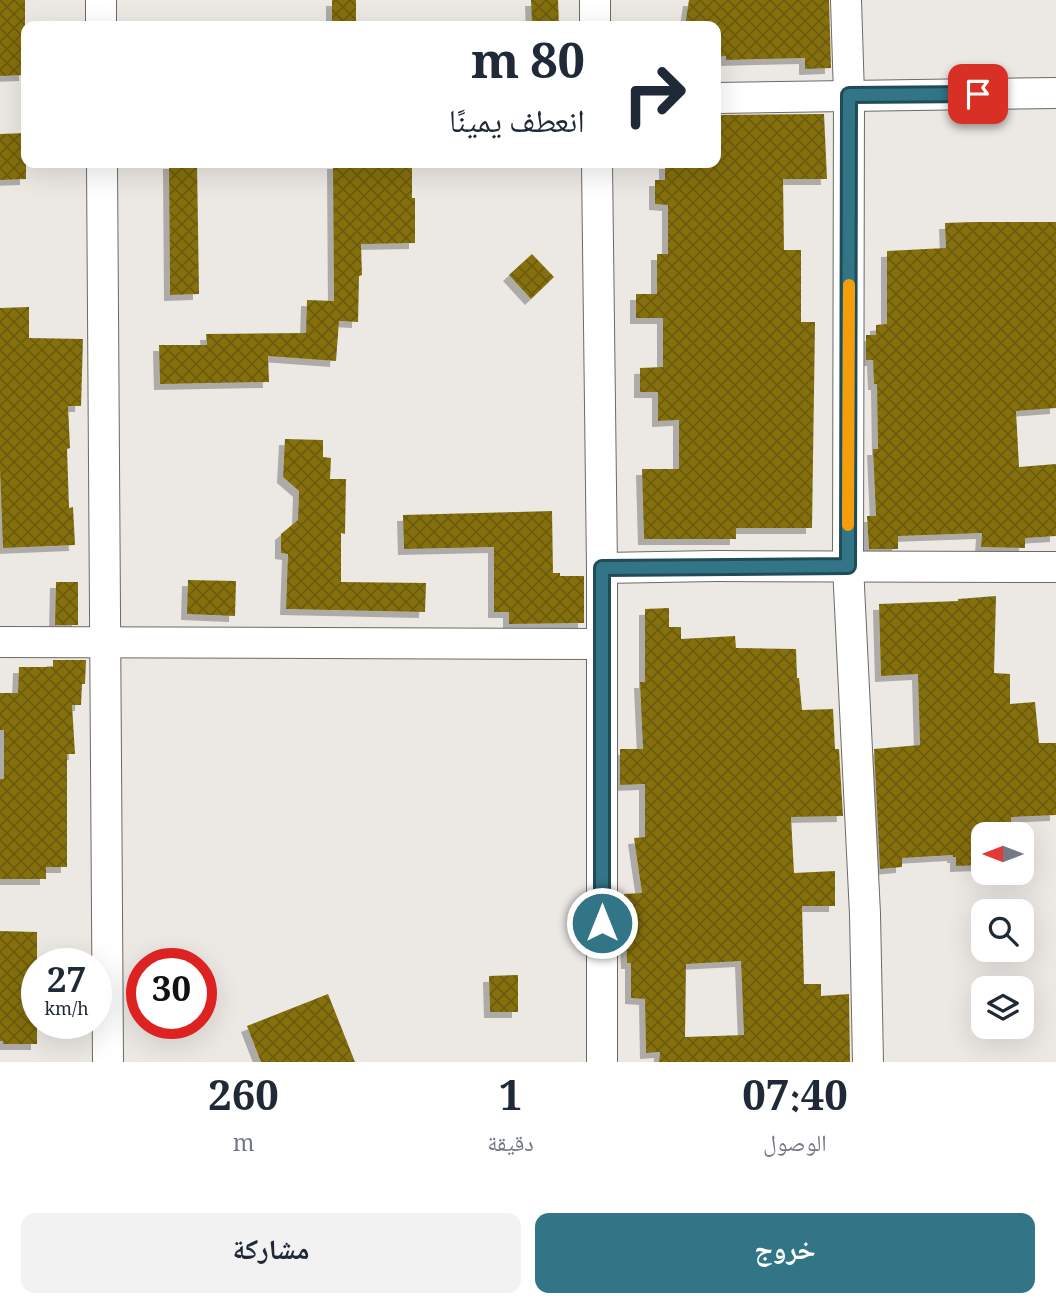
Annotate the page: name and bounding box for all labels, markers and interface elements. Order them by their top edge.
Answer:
text: 80 m [471,26,585,109]
icon: right [609,49,700,140]
pin [948,64,1008,124]
icon: arrive [959,75,997,113]
text: انعطف يمينًا [449,98,585,152]
north arrow [971,822,1034,886]
map controls [971,822,1034,1039]
position arrow [565,886,639,960]
button: search [971,899,1034,962]
speed limit sign: 30 [126,948,217,1039]
text: 27 [47,955,86,1014]
button: layers [971,976,1034,1039]
text: km/h [44,996,89,1026]
text: 260 [208,1065,279,1137]
text: 1 [499,1065,522,1137]
text: 07:40 [742,1065,848,1137]
text: m [233,1126,254,1166]
text: دقيقة [487,1126,534,1166]
text: الوصول [763,1126,827,1166]
button: مشاركة [21,1213,521,1293]
button: خروج [535,1213,1035,1293]

